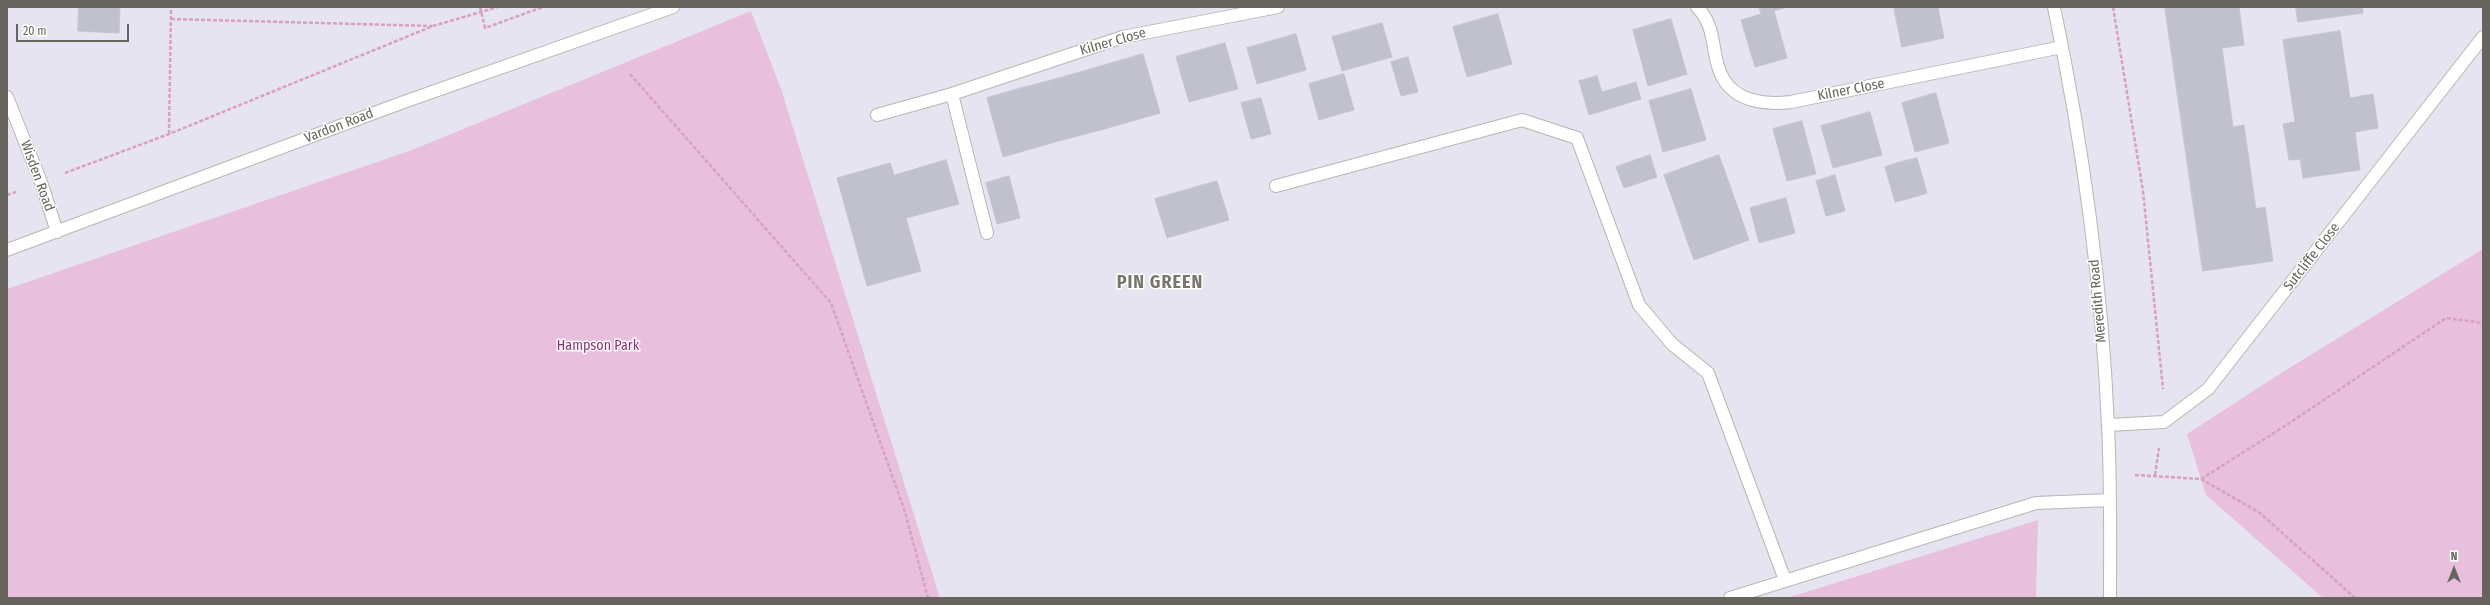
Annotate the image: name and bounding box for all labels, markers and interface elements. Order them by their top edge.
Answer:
scale bar [18,16,131,42]
text: 20 m [23,24,47,38]
street label: Kilner Close [1078,25,1148,59]
street label: Kilner Close [1816,75,1886,105]
street label: Vardon Road [302,105,376,147]
street label: Wisden Road [16,138,58,214]
street label: Sutcliffe Close [2280,220,2344,294]
street label: Meredith Road [2086,259,2110,343]
district label: PIN GREEN [1117,272,1203,294]
park label: Hampson Park [557,338,639,354]
north arrow [2434,549,2474,589]
text: N [2451,550,2457,563]

